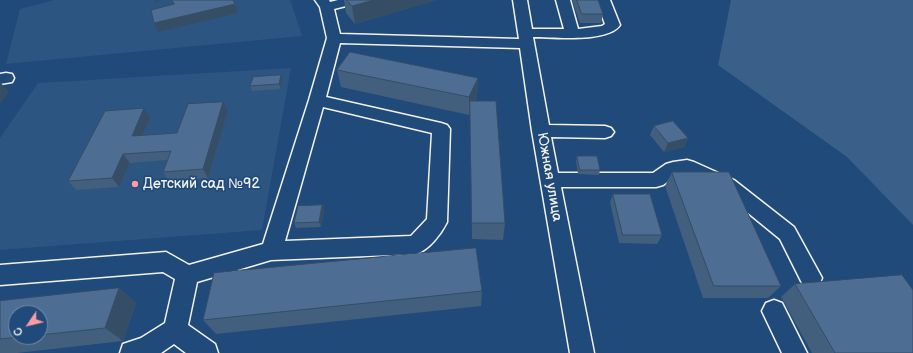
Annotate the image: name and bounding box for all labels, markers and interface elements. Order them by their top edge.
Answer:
street label: Южная улица [533,131,565,223]
place label: Детский сад №92 [143,176,260,192]
marker: Детский сад №92 [130,179,140,189]
north arrow [8,305,48,345]
text: С [11,325,26,338]

